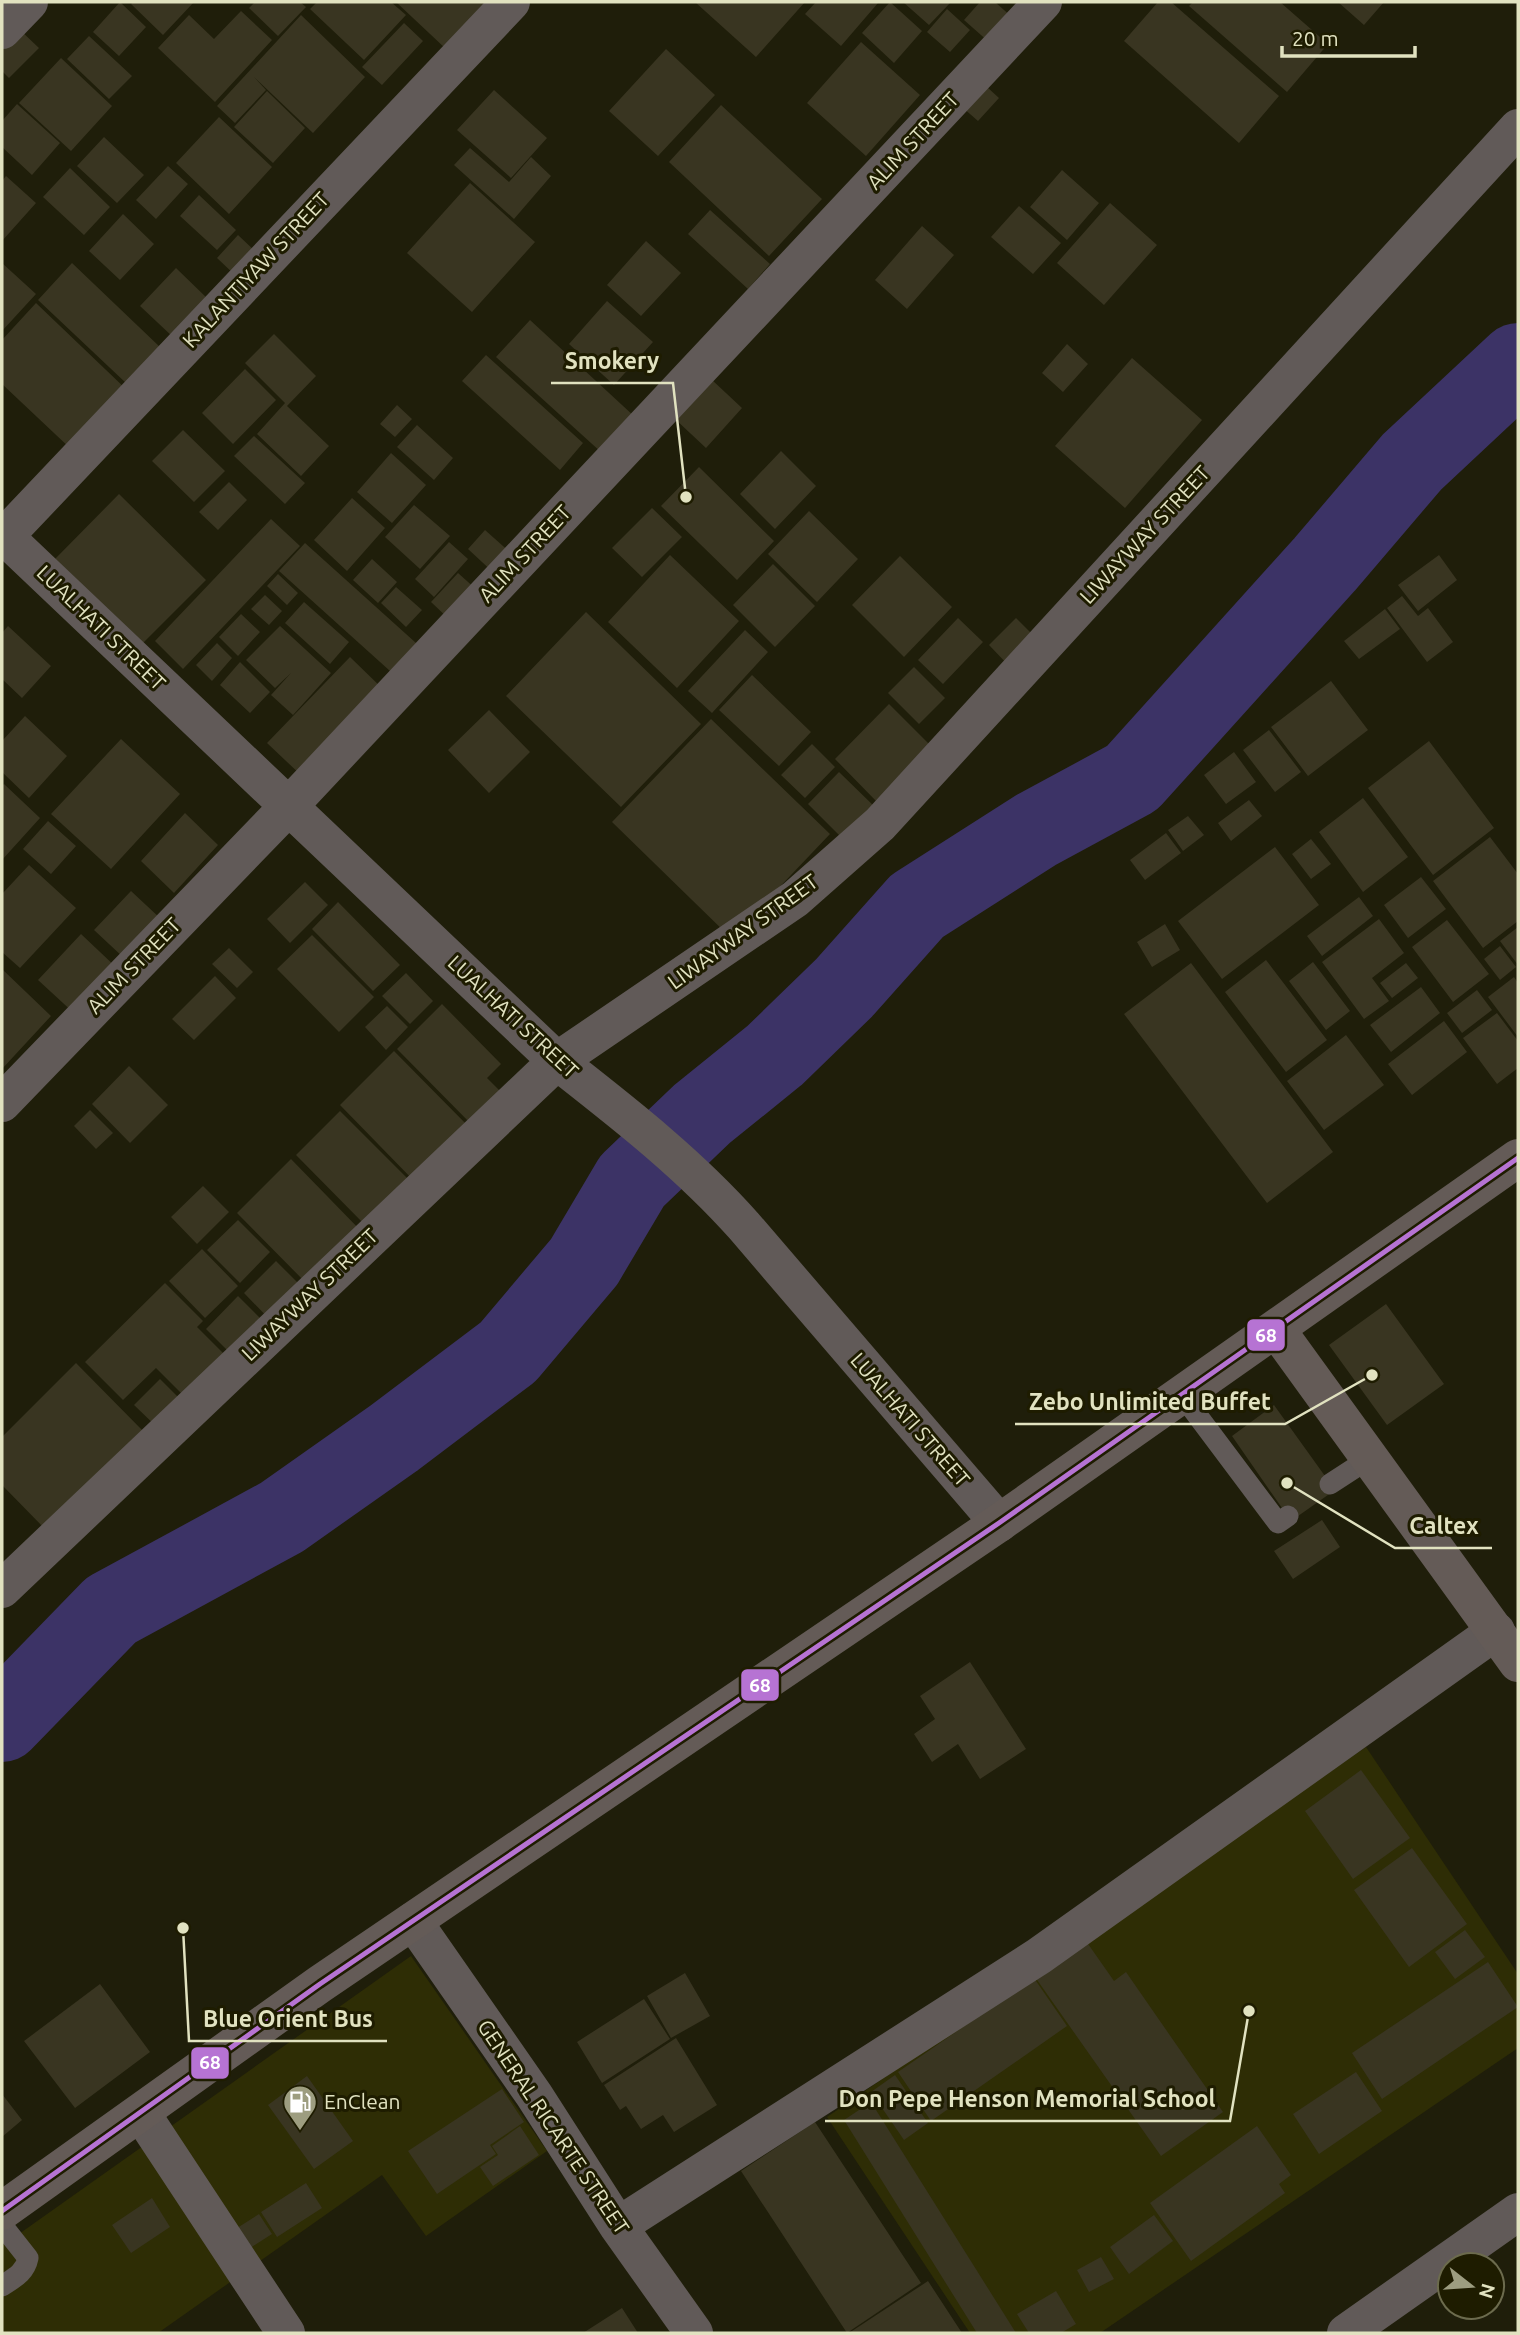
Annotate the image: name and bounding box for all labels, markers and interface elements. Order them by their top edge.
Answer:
scale bar [1282,14,1415,58]
text: 20 m [1292,26,1339,50]
street label: ALIM STREET [861,87,963,194]
street label: KALANTIYAW STREET [177,187,334,352]
callout: Smokery [551,339,673,383]
text: Smokery [565,348,659,373]
street label: LIWAYWAY STREET [1074,460,1214,608]
street label: ALIM STREET [473,500,575,607]
street label: LUALHATI STREET [33,560,171,695]
street label: LIWAYWAY STREET [663,869,822,994]
street label: ALIM STREET [82,912,185,1018]
street label: LUALHATI STREET [444,950,584,1083]
street label: LIWAYWAY STREET [236,1223,382,1365]
line badge: 68 [1246,1318,1286,1352]
text: 68 [1255,1324,1277,1346]
street label: LUALHATI STREET [846,1348,976,1491]
callout: Zebo Unlimited Buffet [1015,1380,1285,1424]
text: Zebo Unlimited Buffet [1029,1389,1271,1414]
callout: Caltex [1395,1504,1492,1548]
text: Caltex [1409,1513,1479,1538]
line badge: 68 [740,1668,780,1702]
text: 68 [749,1674,771,1696]
callout: Blue Orient Bus [189,1997,387,2041]
text: Blue Orient Bus [203,2006,373,2031]
street label: GENERAL RICARTE STREET [473,2015,635,2238]
line badge: 68 [190,2046,230,2080]
text: 68 [199,2051,221,2073]
callout: Don Pepe Henson Memorial School [825,2077,1230,2121]
fuel station icon: EnClean [281,2083,319,2132]
text: Don Pepe Henson Memorial School [838,2086,1216,2111]
place label: EnClean [324,2089,401,2113]
north arrow [1436,2251,1506,2321]
text: N [1475,2281,1500,2301]

